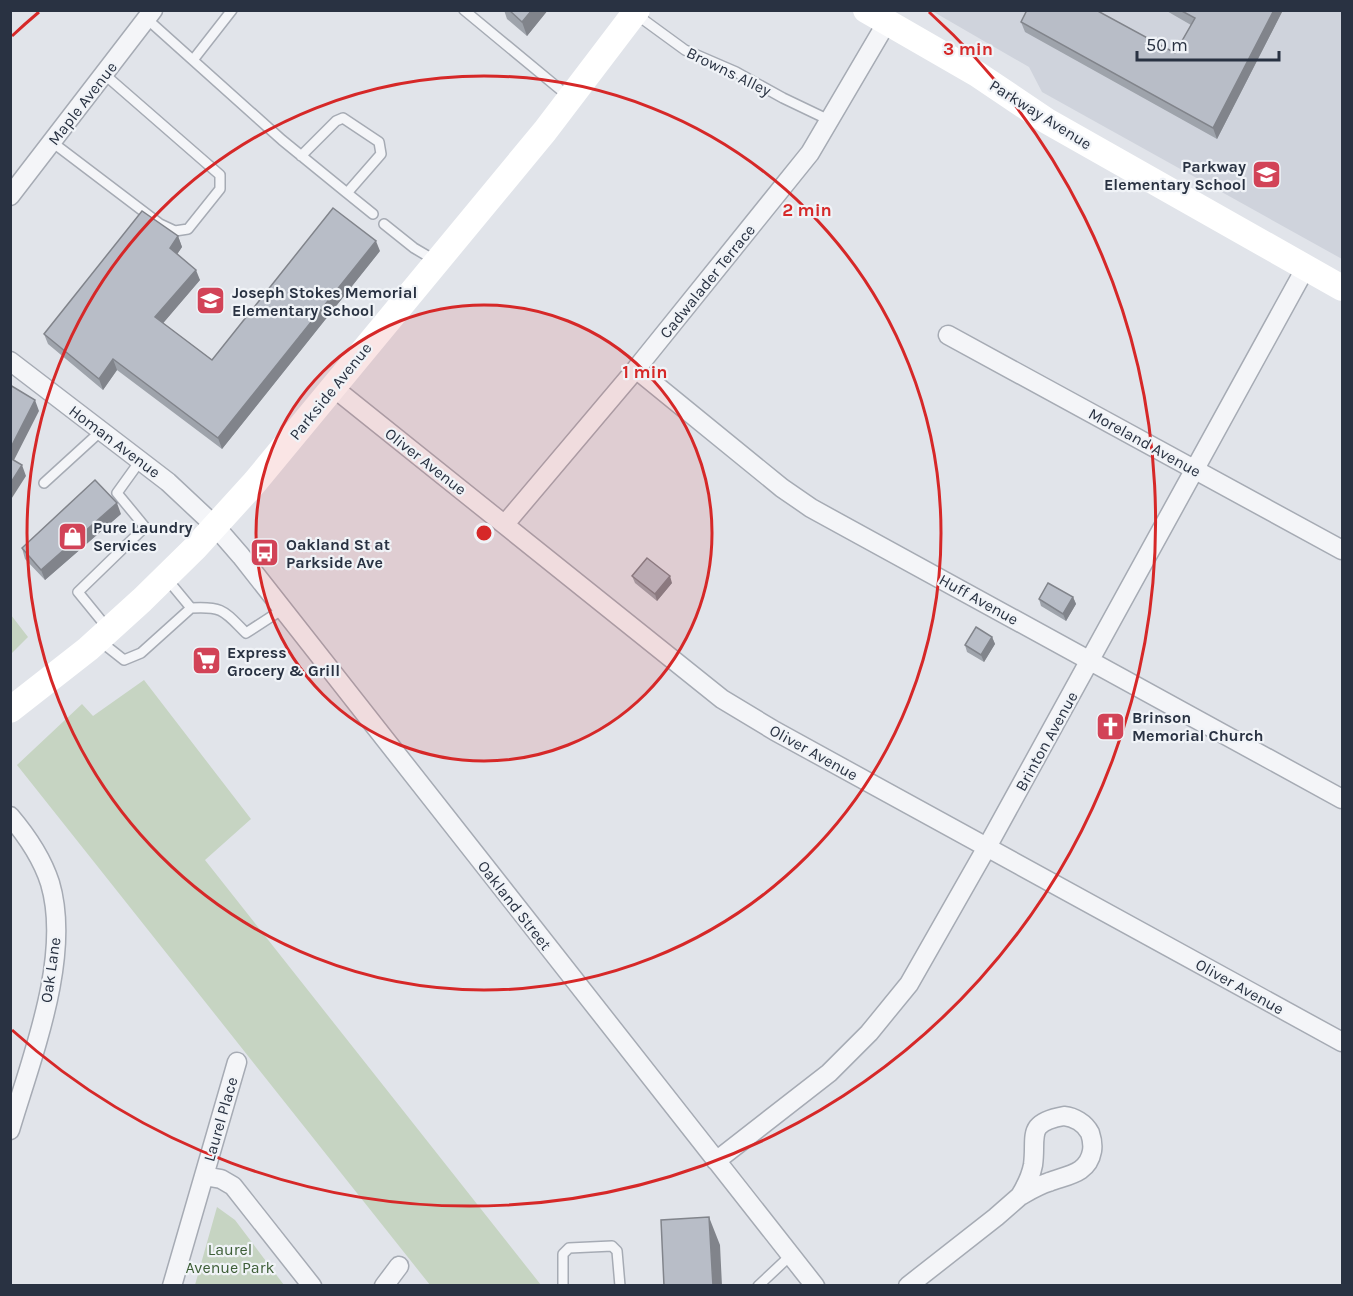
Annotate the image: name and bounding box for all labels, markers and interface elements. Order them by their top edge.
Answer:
scale bar [1137,24,1280,62]
text: 50 m [1146,34,1188,56]
text: 3 min [943,38,993,60]
street label: Browns Alley [683,43,775,100]
street label: Maple Avenue [44,58,121,149]
street label: Parkway Avenue [986,75,1095,153]
place label: Parkway Elementary School [1104,157,1246,194]
school or university icon: Parkway Elementary School [1251,159,1283,191]
text: 2 min [782,199,832,221]
street label: Cadwalader Terrace [656,221,759,342]
place label: Joseph Stokes Memorial Elementary School [232,283,417,320]
school or university icon: Joseph Stokes Memorial Elementary School [195,285,227,317]
street label: Parkside Avenue [285,339,375,444]
text: 1 min [622,361,668,383]
street label: Homan Avenue [65,401,164,482]
street label: Moreland Avenue [1085,404,1204,481]
street label: Oliver Avenue [381,424,470,499]
place label: Pure Laundry Services [93,518,193,555]
shop icon: Pure Laundry Services [56,520,88,552]
centre of rings [474,523,494,543]
place label: Oakland St at Parkside Ave [286,535,390,572]
bus stop icon: Oakland St at Parkside Ave [249,537,281,569]
street label: Huff Avenue [936,570,1022,629]
place label: Express Grocery & Grill [227,643,340,680]
supermarket icon: Express Grocery & Grill [190,645,222,677]
street label: Brinton Avenue [1011,688,1082,794]
place label: Brinson Memorial Church [1132,708,1263,745]
church icon: Brinson Memorial Church [1095,710,1127,742]
street label: Oliver Avenue [766,720,861,785]
street label: Oakland Street [474,857,555,954]
street label: Oak Lane [36,936,65,1004]
street label: Oliver Avenue [1192,954,1287,1019]
street label: Laurel Place [199,1075,242,1164]
park label: Laurel Avenue Park [186,1240,274,1277]

